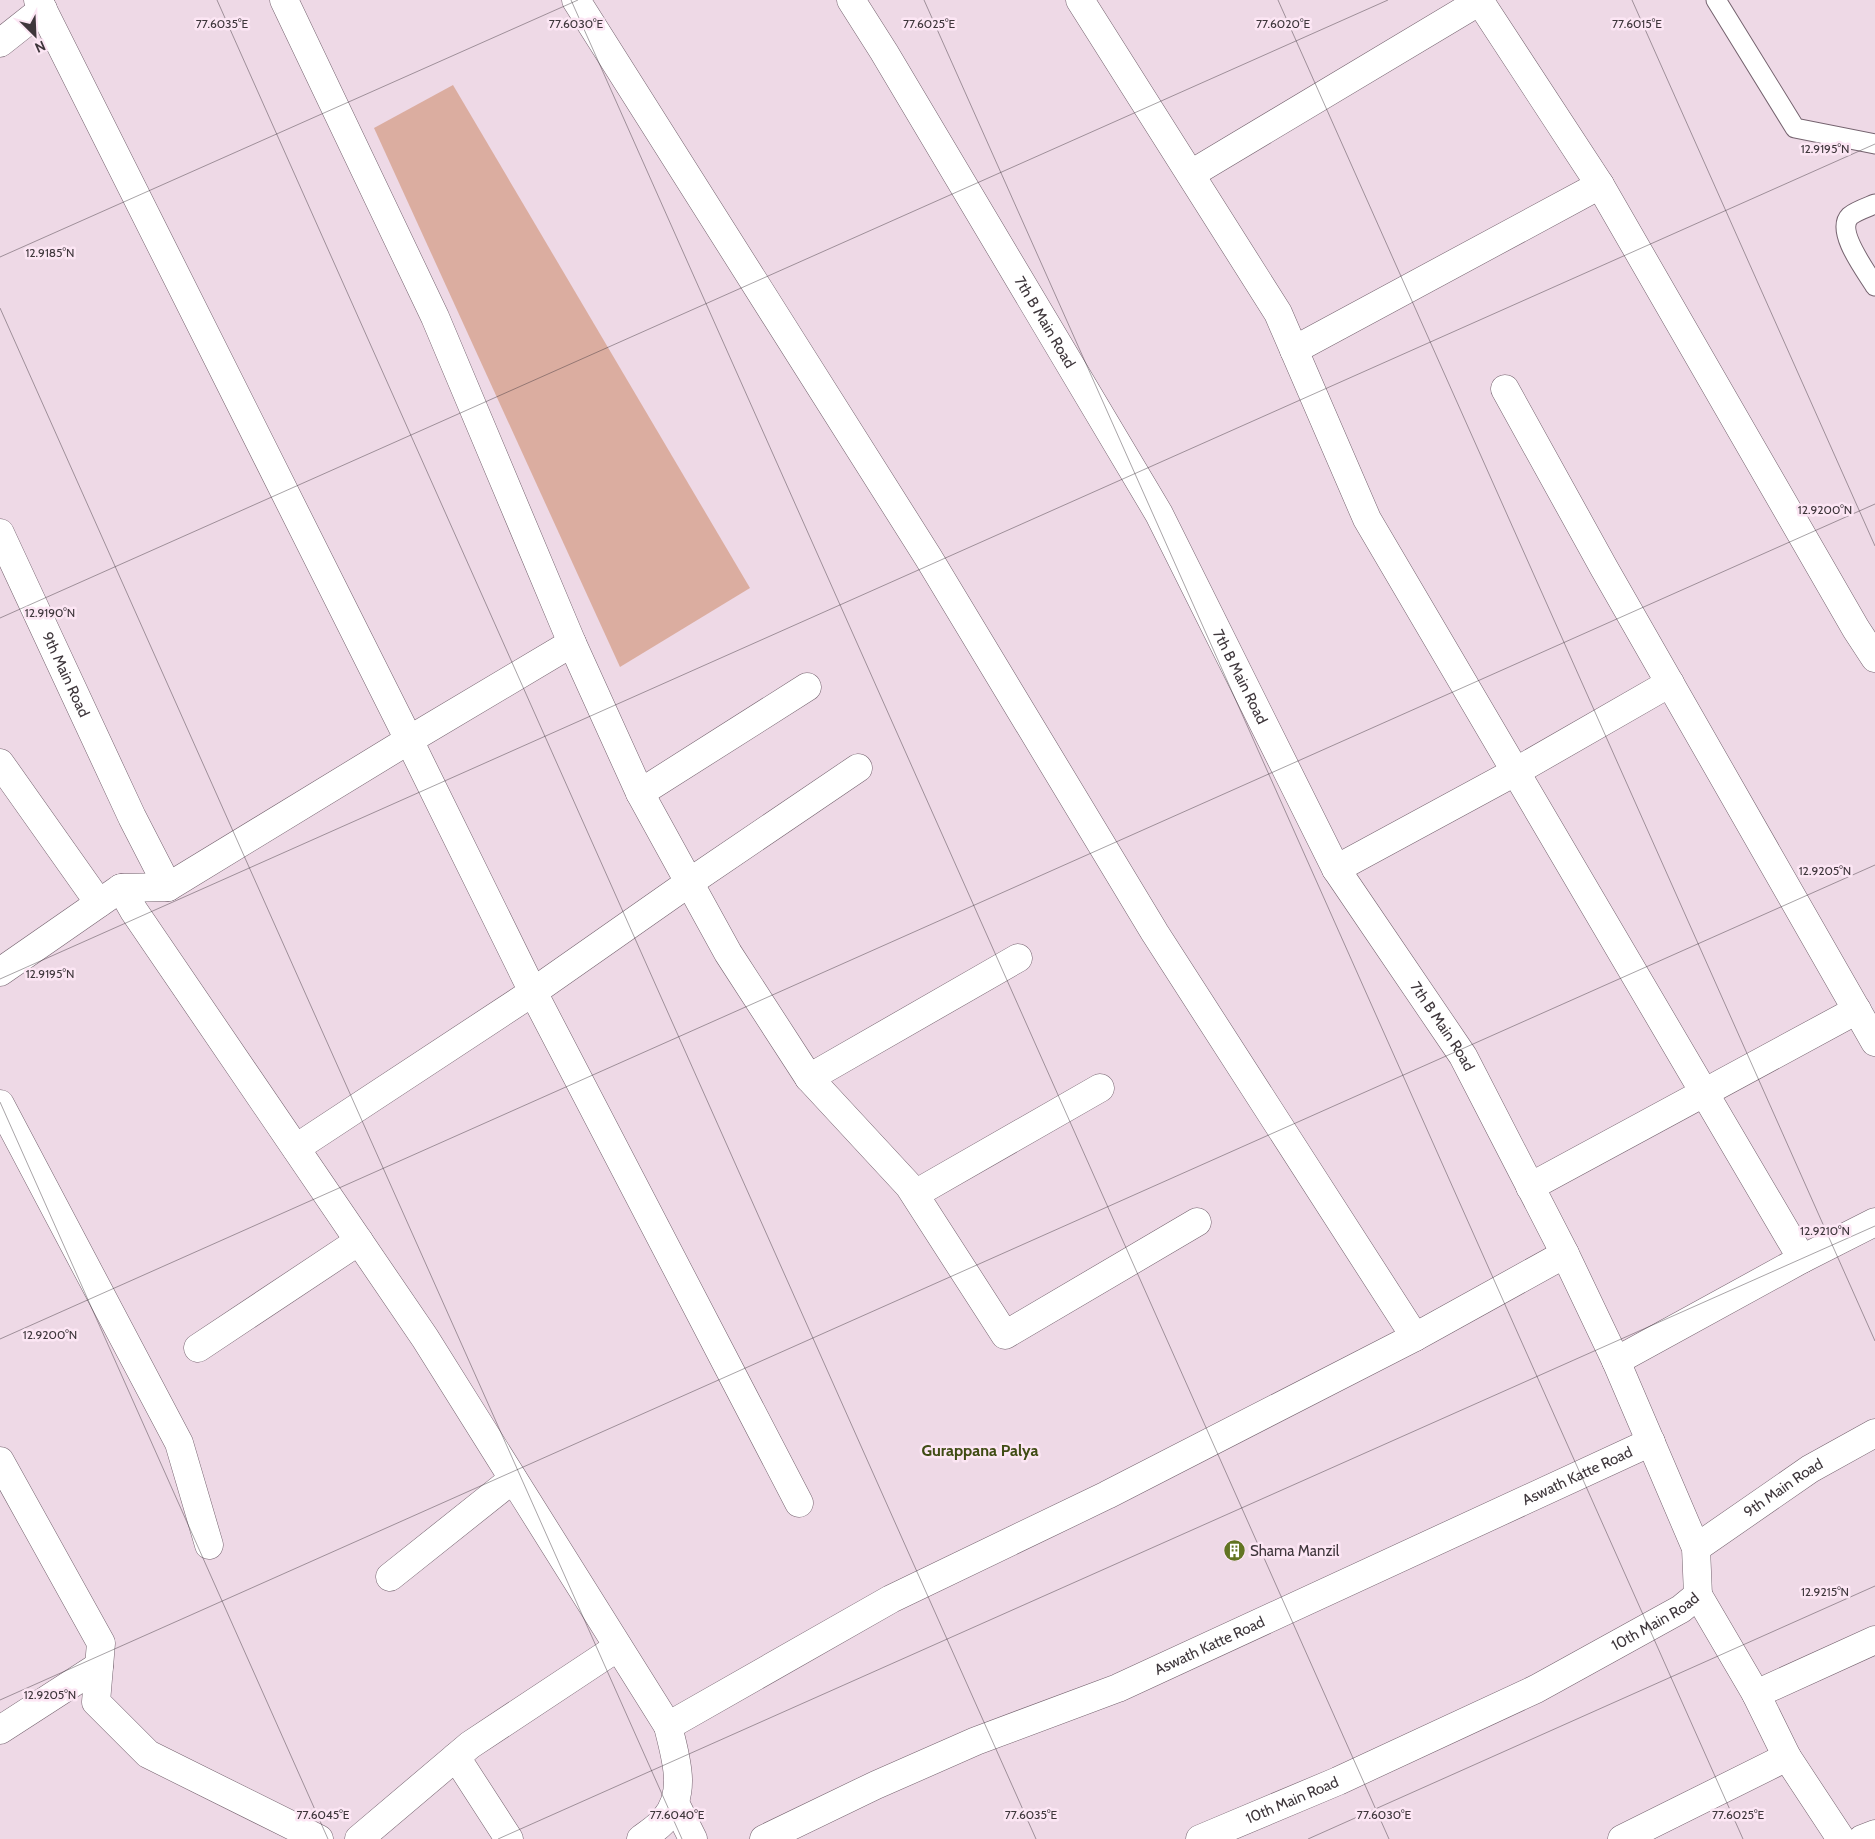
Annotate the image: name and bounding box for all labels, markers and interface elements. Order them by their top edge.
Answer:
north arrow [10,10,60,60]
text: 77.6035°E [196,16,249,31]
text: 77.6030°E [549,16,603,31]
text: 77.6025°E [903,16,955,31]
text: 77.6020°E [1256,16,1310,31]
text: 77.6015°E [1612,16,1662,31]
text: N [32,37,48,57]
text: 12.9195°N [1801,141,1849,156]
text: 12.9185°N [25,245,75,260]
street label: 7th B Main Road [1011,273,1079,371]
text: 12.9200°N [1798,502,1852,517]
text: 12.9190°N [25,605,75,620]
street label: 7th B Main Road [1209,626,1271,727]
street label: 9th Main Road [38,629,93,720]
text: 12.9205°N [1799,863,1851,878]
text: 12.9195°N [26,966,74,981]
street label: 7th B Main Road [1406,978,1478,1074]
text: 12.9210°N [1800,1223,1850,1238]
text: 12.9200°N [23,1327,77,1342]
district label: Gurappana Palya [921,1441,1039,1460]
street label: Aswath Katte Road [1519,1443,1635,1509]
street label: 9th Main Road [1740,1455,1826,1521]
building icon: Shama Manzil [1222,1539,1246,1563]
place label: Shama Manzil [1250,1542,1340,1560]
text: 12.9215°N [1801,1584,1849,1599]
street label: 10th Main Road [1608,1589,1703,1655]
street label: Aswath Katte Road [1152,1613,1267,1679]
text: 12.9205°N [24,1687,76,1702]
street label: 10th Main Road [1243,1773,1341,1828]
text: 77.6045°E [297,1807,350,1822]
text: 77.6040°E [650,1807,705,1822]
text: 77.6035°E [1005,1807,1058,1822]
text: 77.6030°E [1357,1807,1411,1822]
text: 77.6025°E [1712,1807,1764,1822]

